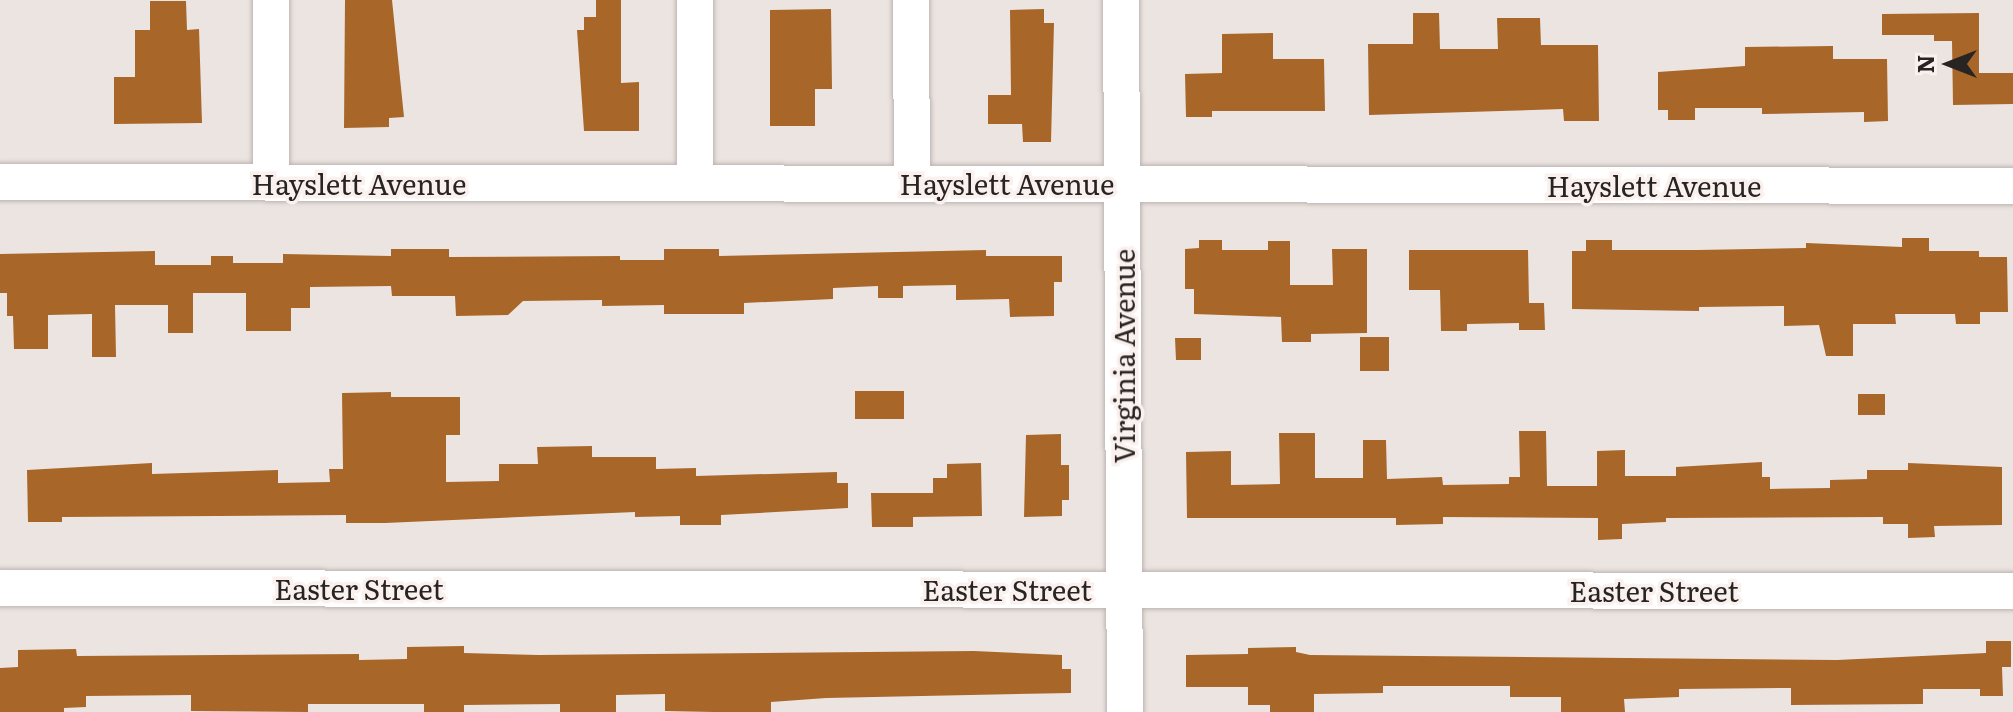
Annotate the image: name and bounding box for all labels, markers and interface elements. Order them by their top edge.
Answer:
north arrow [1909,24,1989,104]
text: N [1908,55,1941,73]
street label: Hayslett Avenue [252,166,466,200]
street label: Hayslett Avenue [900,166,1114,200]
street label: Hayslett Avenue [1547,168,1761,202]
street label: Virginia Avenue [1106,249,1140,463]
street label: Easter Street [274,571,444,605]
street label: Easter Street [922,572,1092,606]
street label: Easter Street [1569,573,1739,607]

